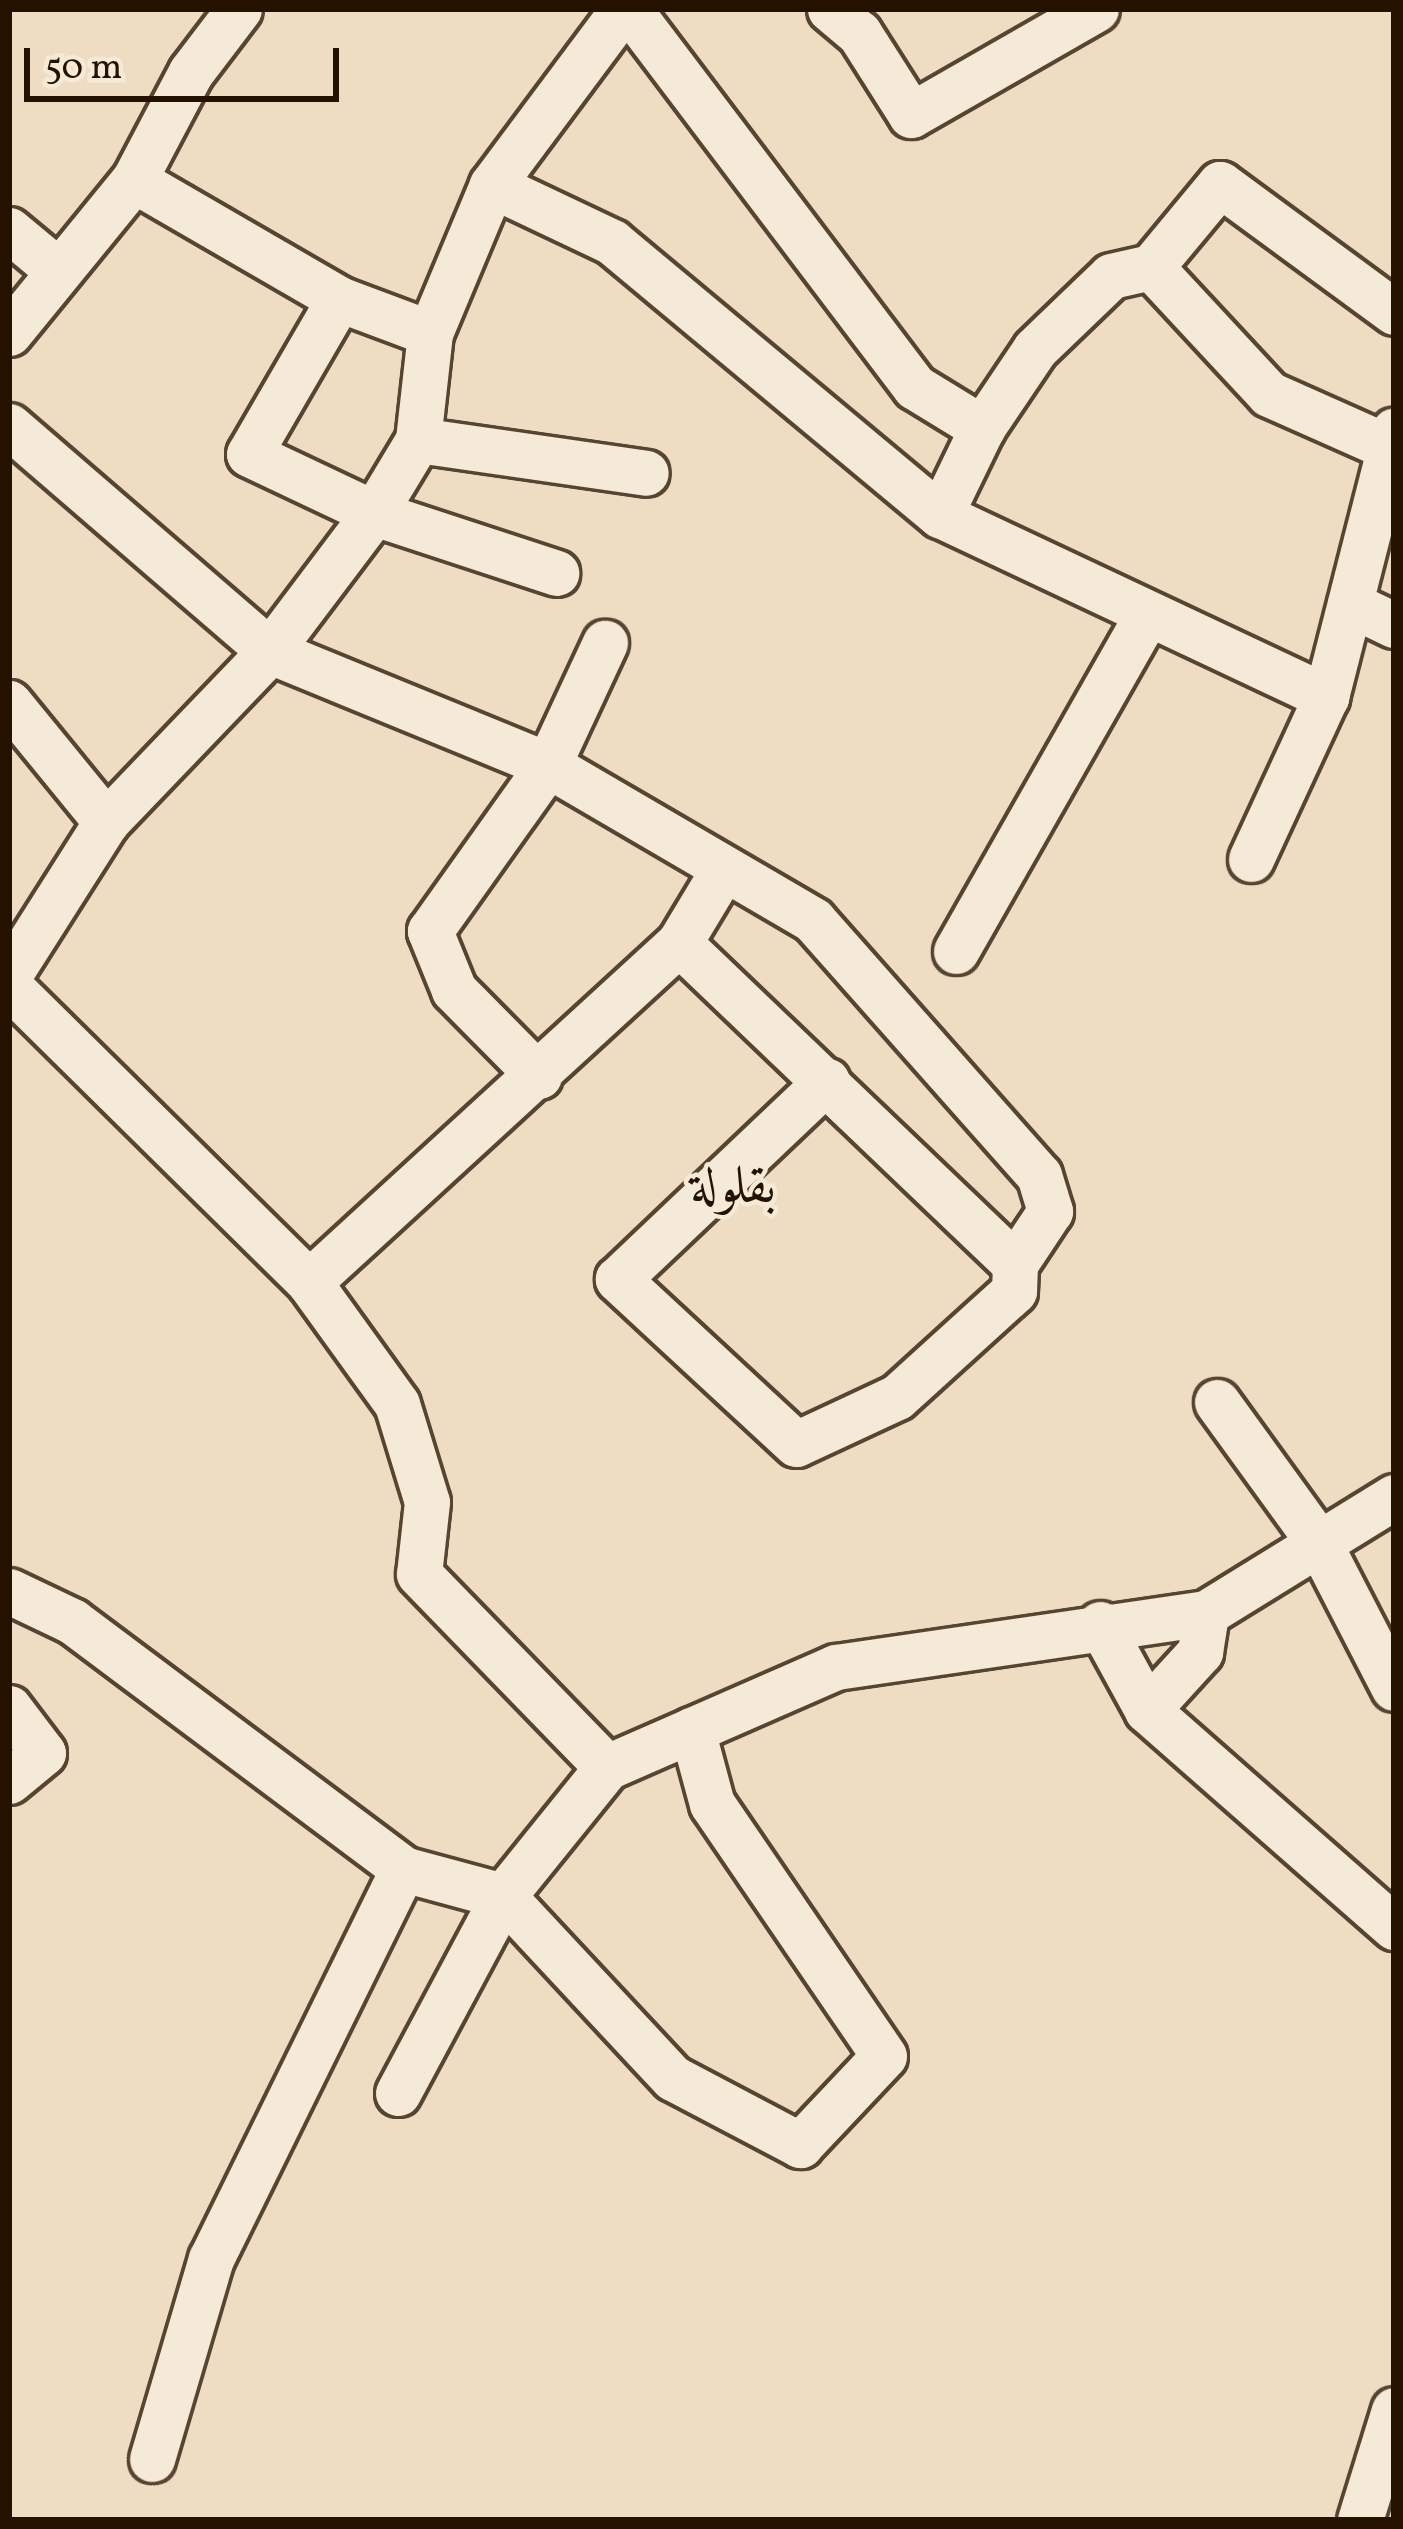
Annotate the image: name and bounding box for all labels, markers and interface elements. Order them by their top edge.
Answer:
scale bar [30,24,345,98]
text: 50 m [45,44,122,94]
district label: بقلولة [690,1158,776,1220]

